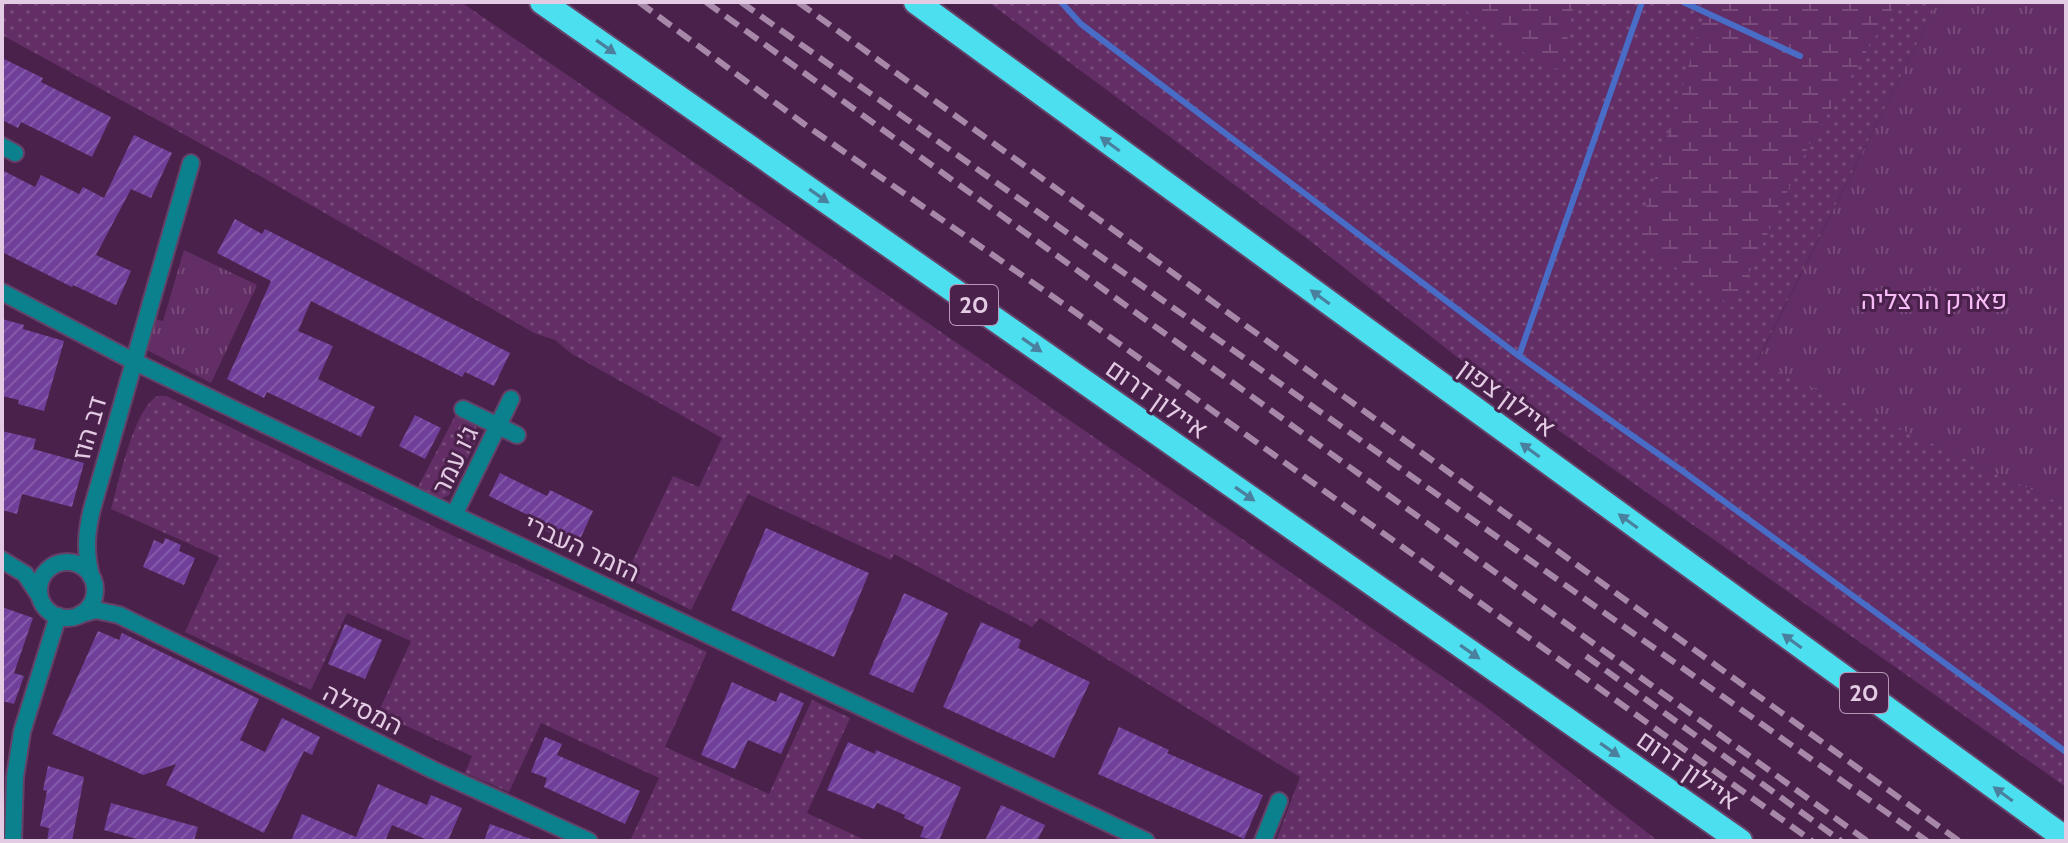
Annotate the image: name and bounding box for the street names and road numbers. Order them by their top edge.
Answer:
road number: 20 [950,285,998,325]
street label: איילון דרום [1100,352,1214,446]
street label: איילון צפון [1452,352,1562,444]
street label: דב הוז [65,392,113,464]
street label: ג׳ו עמר [425,421,485,499]
street label: הזמר העברי [519,507,645,589]
road number: 20 [1840,673,1888,713]
street label: המסילה [318,676,408,742]
street label: איילון דרום [1631,723,1745,817]

